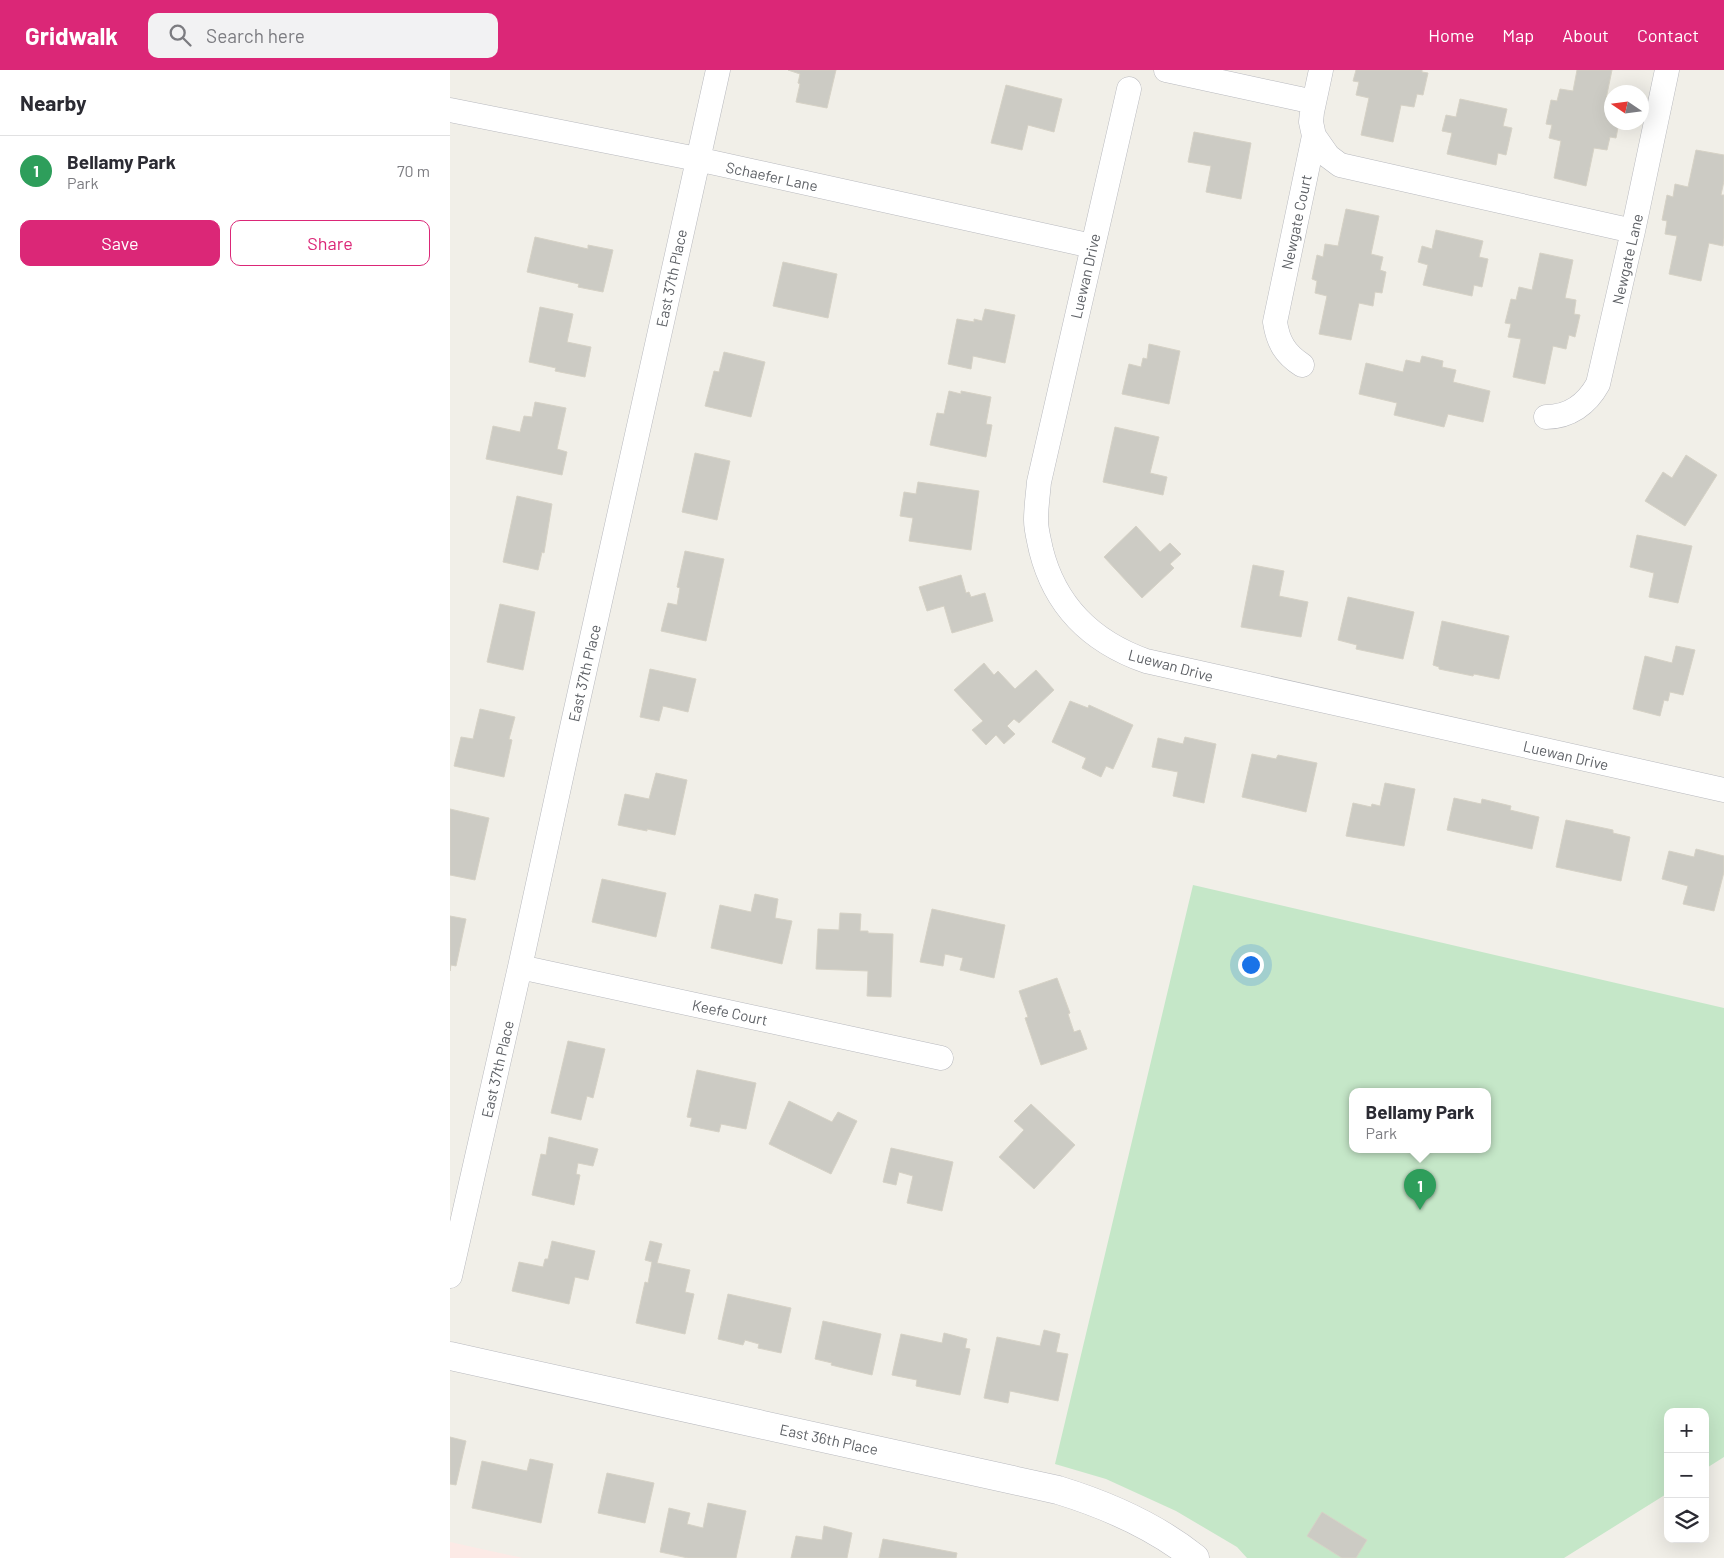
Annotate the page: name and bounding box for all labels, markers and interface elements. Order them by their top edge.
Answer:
search box [148,13,498,58]
text: Gridwalk [25,21,118,50]
icon: search [166,21,194,49]
text: Search here [206,24,305,47]
text: Home [1428,24,1474,46]
text: Map [1502,24,1534,46]
text: About [1562,24,1609,46]
text: Contact [1637,24,1699,46]
north arrow [1604,85,1649,130]
text: Nearby [20,90,86,115]
text: Bellamy Park [67,150,176,173]
street label: Schaefer Lane [724,157,820,195]
text: 1 [33,161,39,180]
text: 70 m [397,161,430,180]
text: Park [67,173,98,192]
street label: Newgate Court [1277,173,1315,271]
street label: Newgate Lane [1608,212,1646,306]
button: Save [20,220,220,266]
button: Share [230,220,430,266]
street label: East 37th Place [652,227,690,329]
street label: Luewan Drive [1066,231,1104,321]
street label: East 37th Place [564,622,604,724]
street label: Luewan Drive [1127,645,1215,685]
street label: Luewan Drive [1521,736,1611,774]
your location [1238,952,1264,978]
street label: Keefe Court [691,995,769,1029]
street label: East 37th Place [477,1018,517,1120]
popup [1349,1088,1491,1153]
text: Bellamy Park [1366,1100,1474,1123]
text: Park [1366,1123,1397,1142]
pin: 1 [1404,1169,1436,1210]
map controls [1664,1408,1709,1543]
button: + [1664,1408,1709,1453]
street label: East 36th Place [778,1420,880,1458]
button: − [1664,1453,1709,1498]
button: layers [1664,1498,1709,1543]

